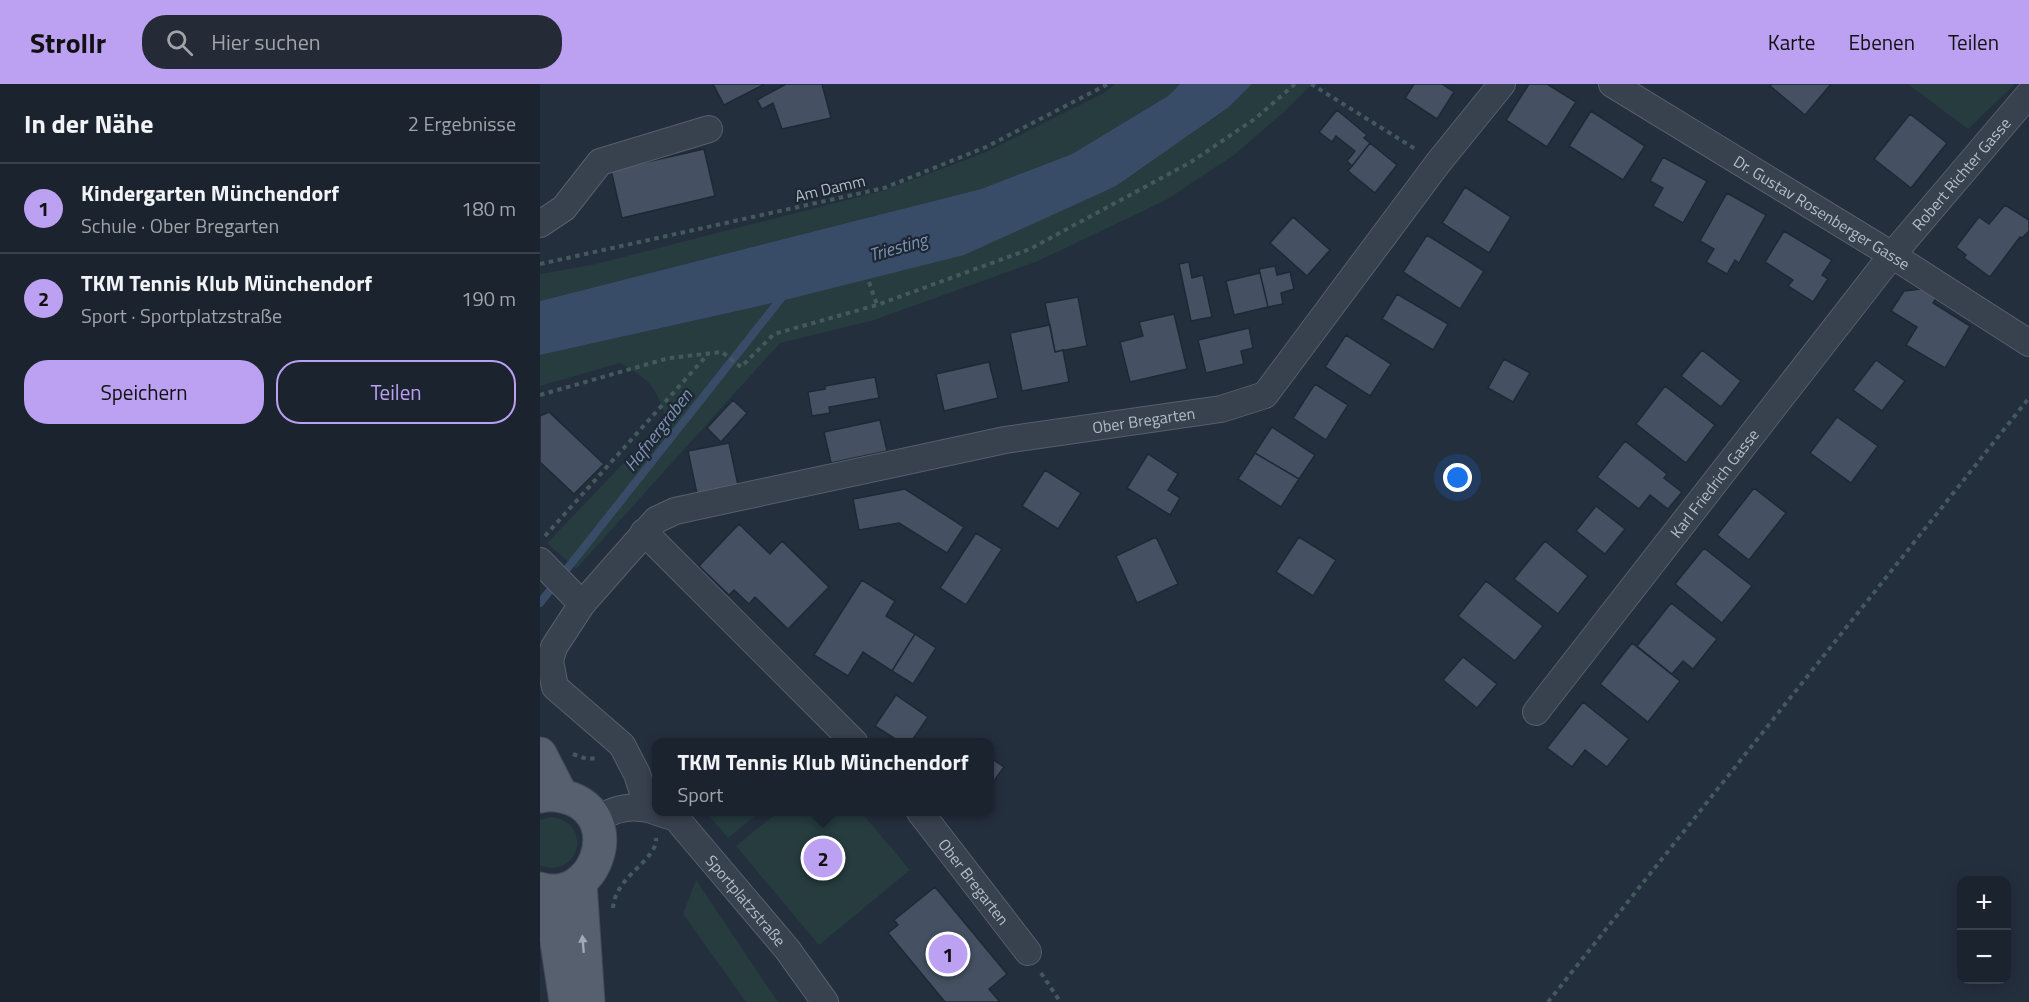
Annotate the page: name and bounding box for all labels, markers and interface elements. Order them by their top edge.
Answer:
search box [142,15,562,69]
text: Strollr [30,21,106,64]
text: Hier suchen [211,25,321,59]
icon: search [163,26,196,59]
text: Karte [1768,26,1815,58]
text: Ebenen [1848,26,1915,58]
text: Teilen [1948,26,1999,58]
text: In der Nähe [24,104,153,143]
text: 2 Ergebnisse [408,108,516,139]
street label: Robert Richter Gasse [1906,112,2016,236]
street label: Dr. Gustav Rosenberger Gasse [1729,149,1915,276]
street label: Am Damm [792,168,868,208]
text: Kindergarten Münchendorf [81,176,339,210]
text: 1 [38,193,49,224]
text: 180 m [461,193,516,224]
text: Schule · Ober Bregarten [81,210,279,241]
water label: Triesting [866,225,933,268]
text: TKM Tennis Klub Münchendorf [81,266,372,300]
text: 2 [38,283,49,314]
text: 190 m [461,283,516,314]
text: Sport · Sportplatzstraße [81,300,282,331]
button: Speichern [24,360,264,424]
button: Teilen [276,360,516,424]
water label: Hafnergraben [617,382,699,477]
street label: Ober Bregarten [1091,401,1197,439]
street label: Karl Friedrich Gasse [1664,424,1764,543]
your location [1443,463,1472,492]
popup [652,738,994,816]
text: TKM Tennis Klub Münchendorf [677,745,969,779]
text: Sport [677,779,723,810]
street label: Ober Bregarten [933,833,1015,930]
pin: 2 [804,836,842,880]
street label: Sportplatzstraße [700,849,792,952]
map controls [1957,876,2011,984]
button: + [1957,876,2011,930]
button: − [1957,930,2011,984]
pin: 1 [928,932,968,976]
one-way arrow [578,934,588,953]

